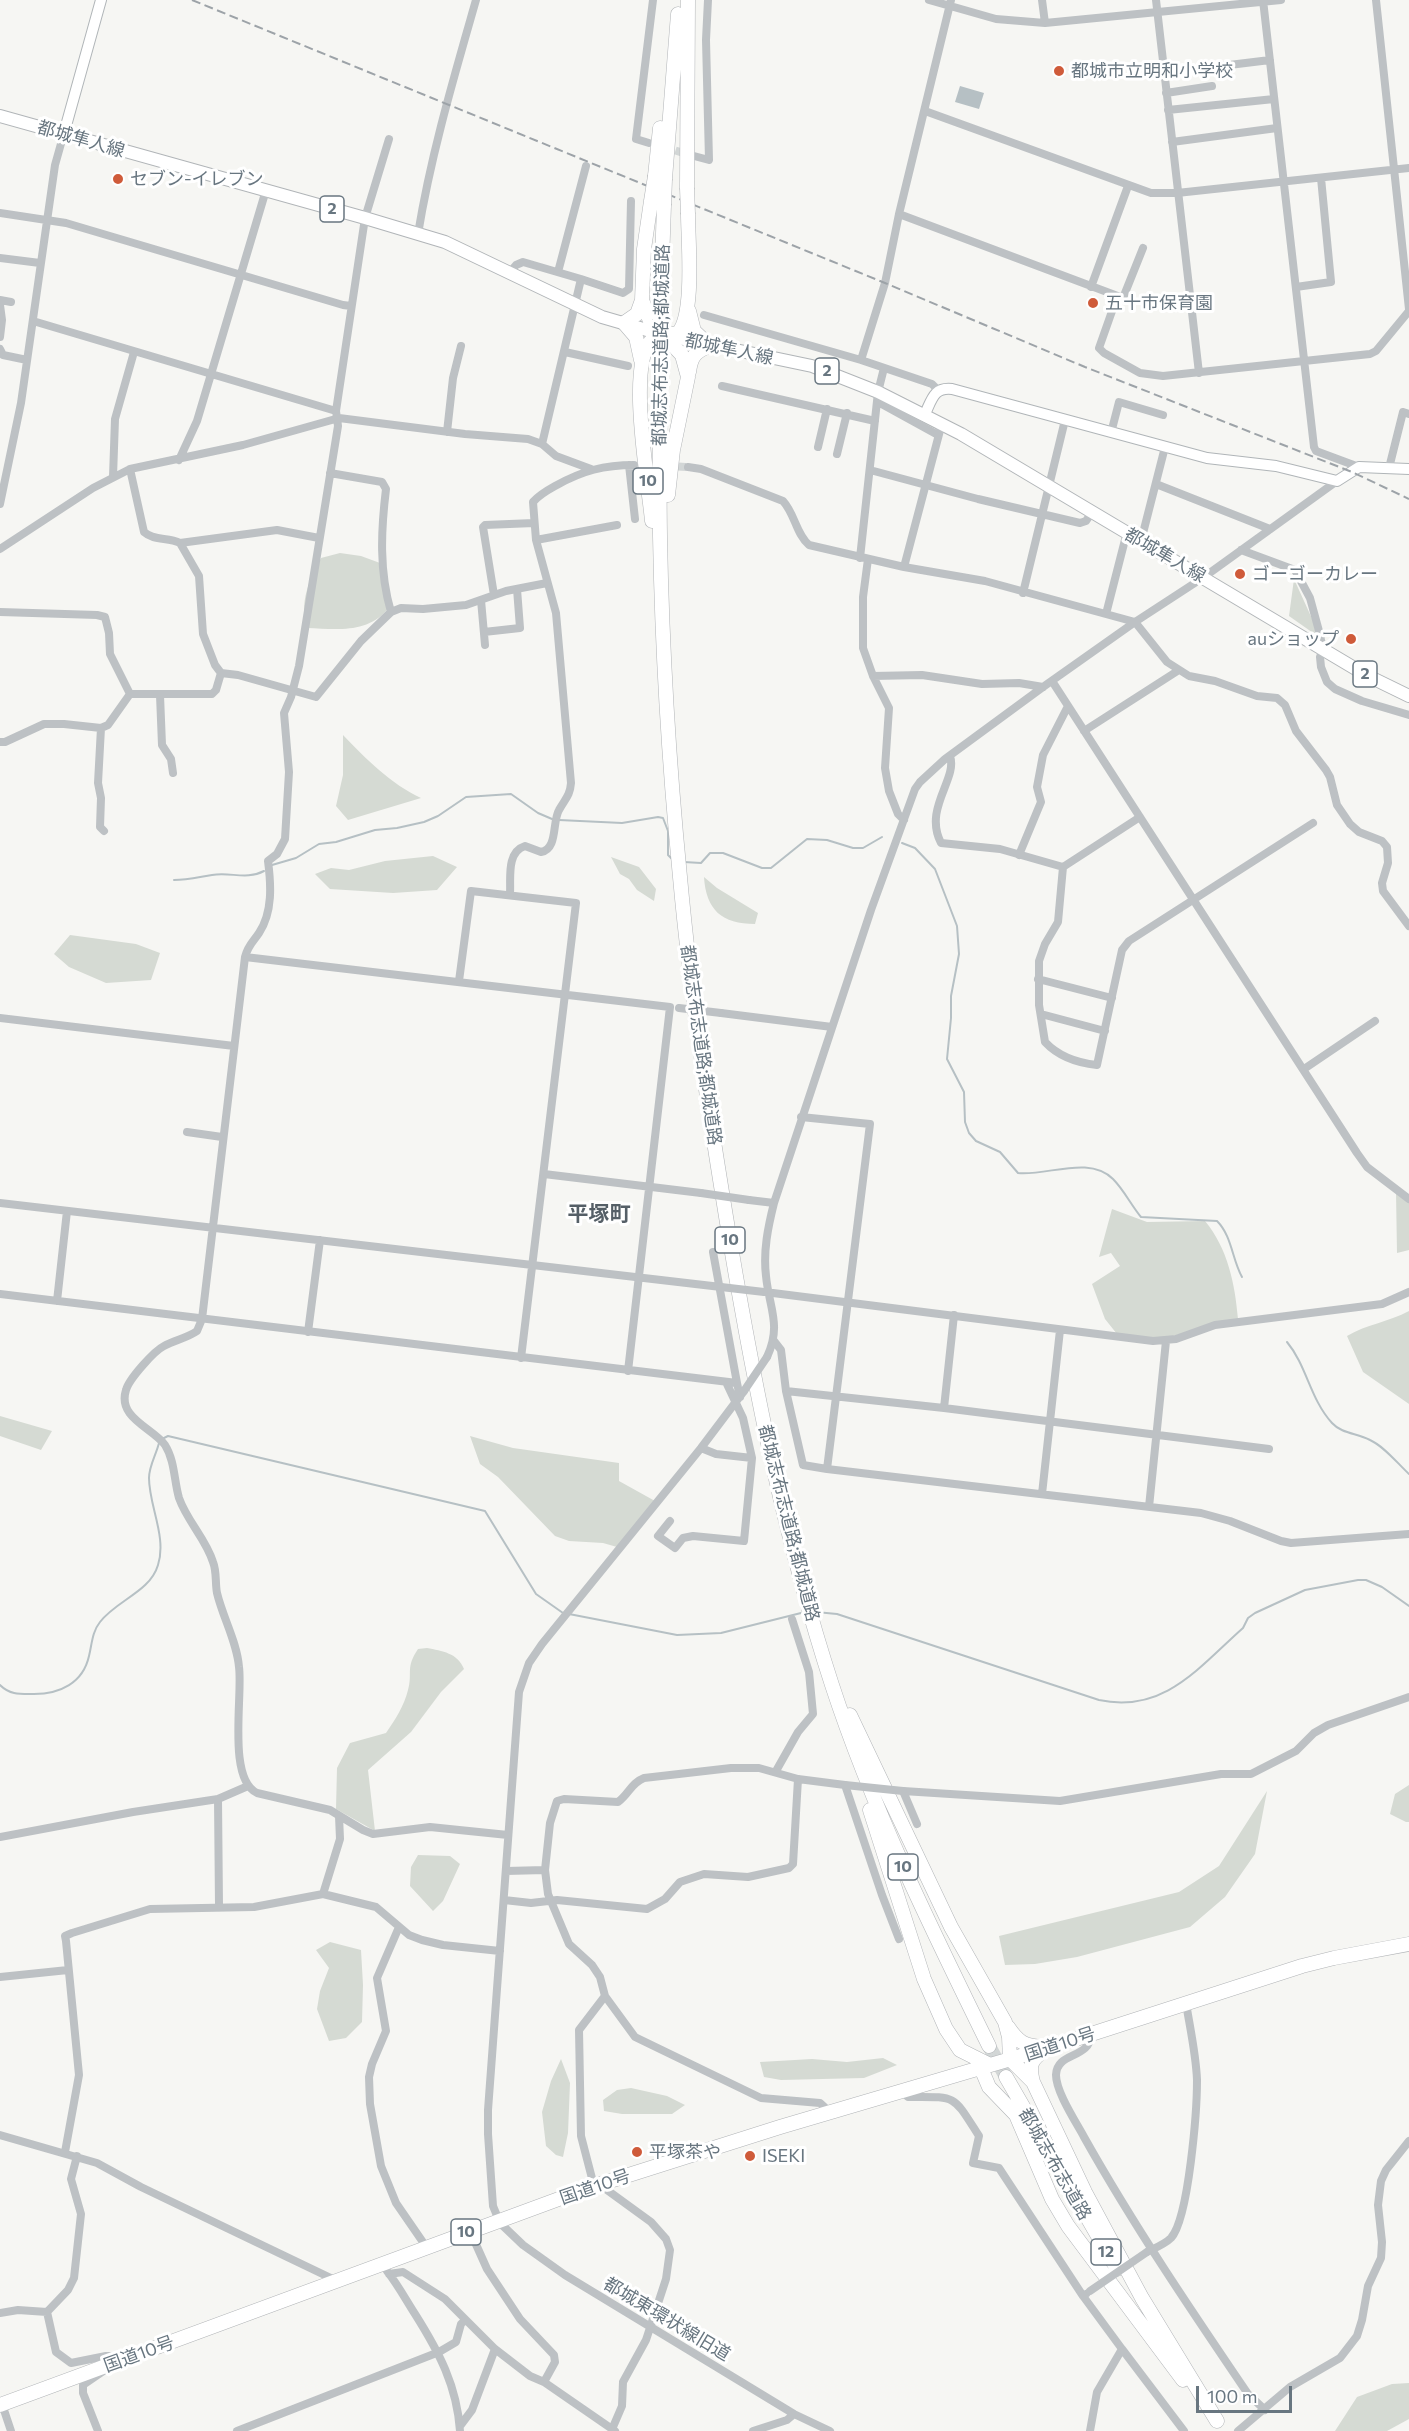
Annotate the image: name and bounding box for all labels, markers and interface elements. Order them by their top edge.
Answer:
place label: 都城市立明和小学校 [1071,60,1233,82]
marker: 都城市立明和小学校 [1052,64,1066,78]
street label: 都城隼人線 [35,116,127,162]
place label: セブン-イレブン [130,168,264,190]
marker: セブン-イレブン [111,172,125,186]
road number: 2 [320,196,344,222]
street label: 都城志布志道路;都城道路 [648,244,674,446]
place label: 五十市保育園 [1105,292,1213,314]
marker: 五十市保育園 [1086,296,1100,310]
street label: 都城隼人線 [683,329,775,369]
road number: 2 [815,358,839,384]
road number: 10 [633,468,663,494]
street label: 都城隼人線 [1121,523,1209,587]
place label: ゴーゴーカレー [1252,563,1378,585]
marker: ゴーゴーカレー [1233,567,1247,581]
place label: auショップ [1248,628,1339,650]
marker: auショップ [1344,632,1358,646]
road number: 2 [1353,661,1377,687]
street label: 都城志布志道路;都城道路 [676,943,726,1147]
district label: 平塚町 [568,1201,630,1227]
road number: 10 [715,1227,745,1253]
street label: 都城志布志道路;都城道路 [754,1422,824,1624]
road number: 10 [888,1854,918,1880]
street label: 国道10号 [1022,2022,1098,2066]
street label: 都城志布志道路 [1014,2104,1096,2224]
place label: 平塚茶や [649,2141,721,2163]
marker: 平塚茶や [630,2145,644,2159]
place label: ISEKI [762,2145,805,2167]
marker: ISEKI [743,2149,757,2163]
street label: 国道10号 [557,2165,633,2209]
road number: 10 [451,2219,481,2245]
road number: 12 [1091,2239,1121,2265]
street label: 都城東環状線旧道 [600,2273,734,2365]
street label: 国道10号 [101,2331,177,2377]
scale bar [1199,2374,1295,2412]
text: 100 m [1207,2385,1257,2407]

